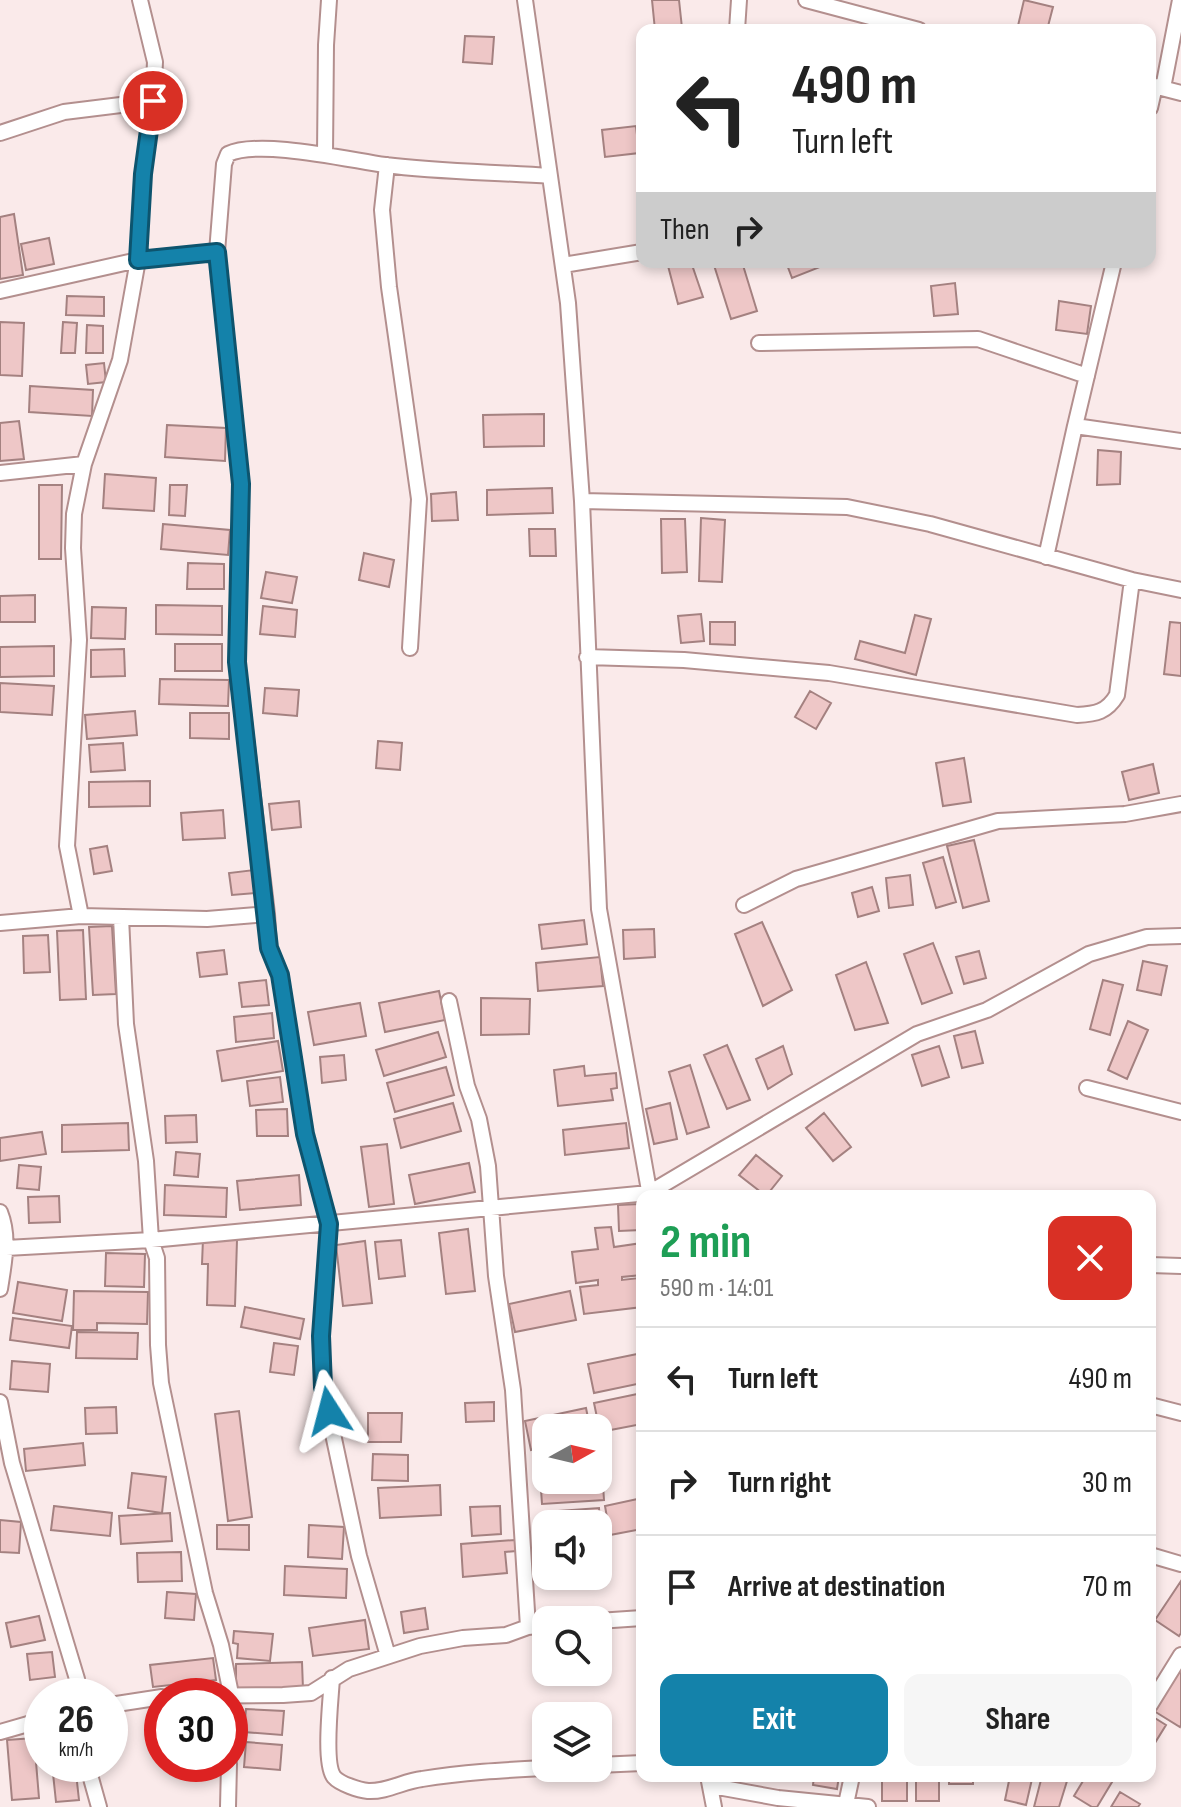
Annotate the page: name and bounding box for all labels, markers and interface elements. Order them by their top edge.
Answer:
text: 490 m [792,53,917,120]
icon: left [660,56,764,160]
pin [119,67,187,135]
icon: arrive [131,79,175,123]
text: Turn left [792,121,893,164]
icon: right [726,208,770,252]
text: Then [660,212,710,248]
text: 2 min [660,1214,751,1271]
button: close [1048,1216,1132,1300]
text: 590 m · 14:01 [660,1273,773,1304]
icon: left [660,1357,704,1401]
text: Turn left [728,1361,818,1397]
text: 490 m [1069,1361,1132,1397]
position arrow [287,1369,371,1453]
north arrow [532,1414,612,1494]
map controls [532,1414,612,1782]
icon: right [660,1461,704,1505]
text: Turn right [728,1465,831,1501]
text: 30 m [1082,1465,1132,1501]
button: sound [532,1510,612,1590]
icon: arrive [660,1565,704,1609]
text: Arrive at destination [728,1569,945,1605]
text: 70 m [1083,1569,1132,1605]
button: search [532,1606,612,1686]
button: Exit [660,1674,888,1766]
button: Share [904,1674,1132,1766]
speed limit sign: 30 [144,1678,248,1782]
text: 26 [58,1696,94,1744]
button: layers [532,1702,612,1782]
text: km/h [59,1738,93,1762]

